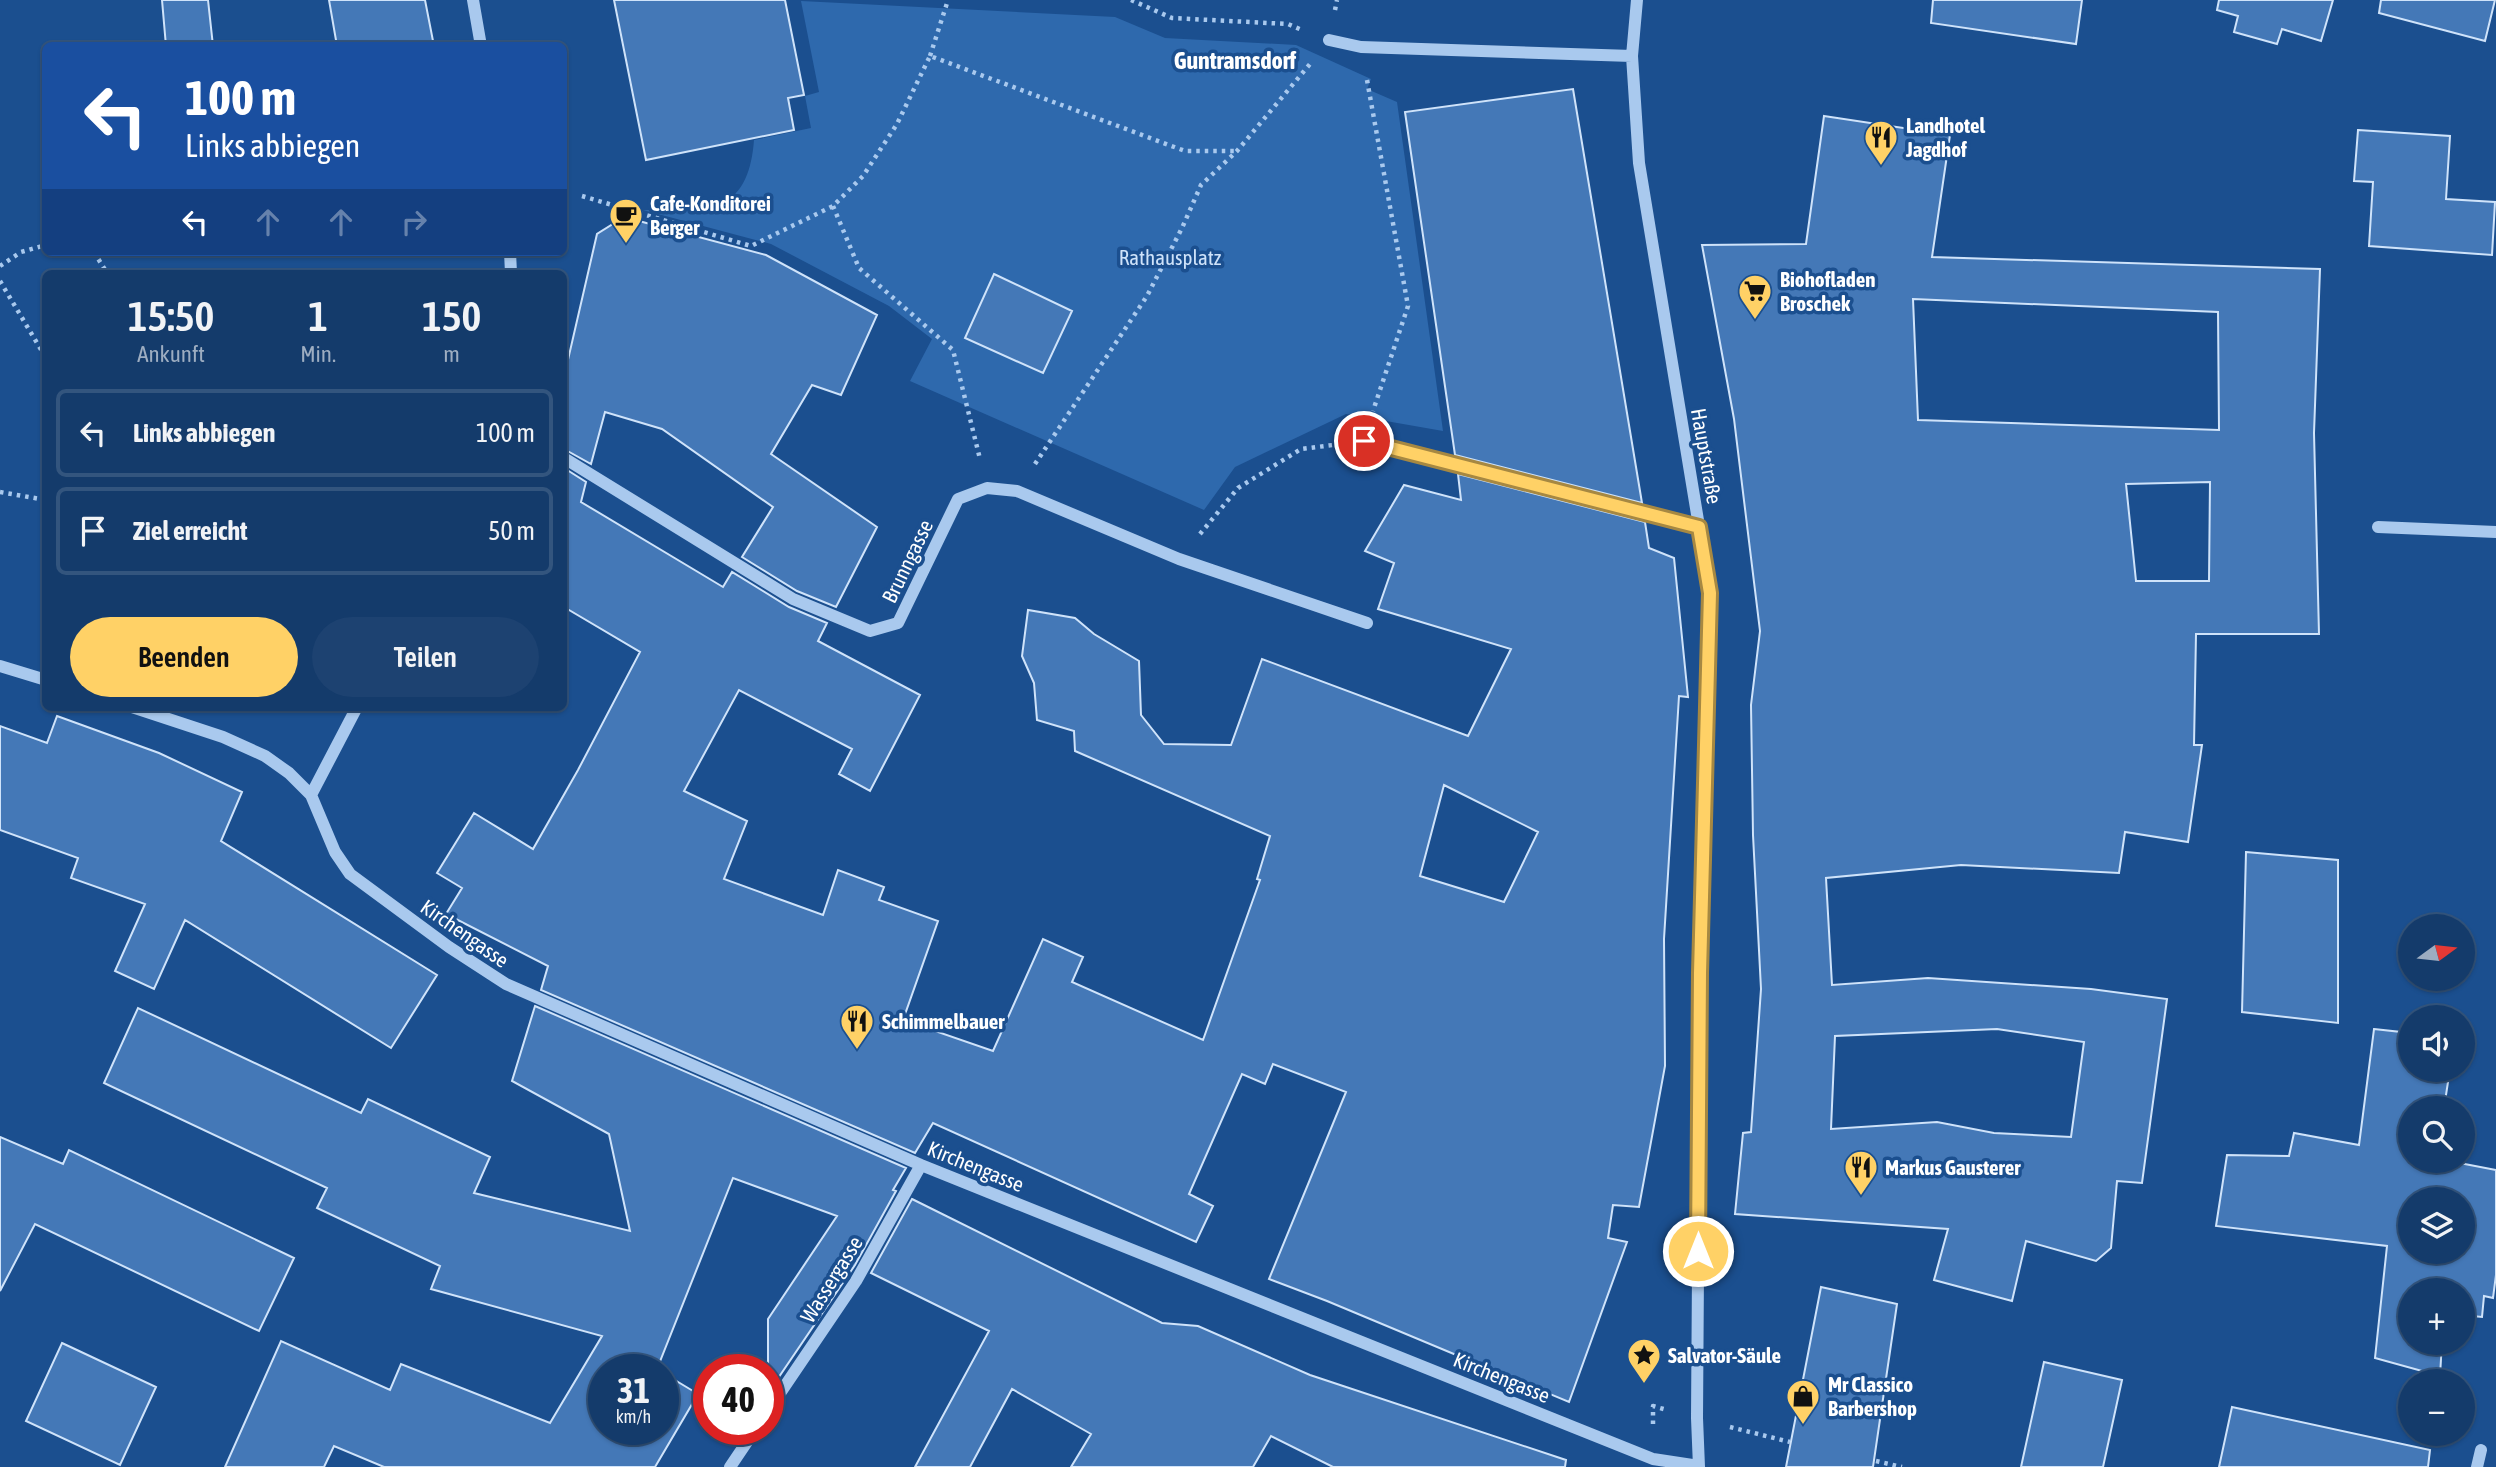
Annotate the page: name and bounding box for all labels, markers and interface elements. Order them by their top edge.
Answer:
district label: Guntramsdorf [1174,47,1297,74]
text: 100 m [185,69,296,125]
icon: left [70,70,161,161]
place label: Landhotel Jagdhof [1905,113,1985,161]
restaurant icon: Landhotel Jagdhof [1862,118,1900,167]
text: Links abbiegen [185,127,360,164]
place label: Cafe-Konditorei Berger [650,191,771,239]
cafe icon: Cafe-Konditorei Berger [607,196,645,245]
icon: left [176,203,214,241]
icon: ahead [249,203,287,241]
icon: ahead [322,203,360,241]
icon: right [395,203,433,241]
park label: Rathausplatz [1119,245,1222,269]
place label: Biohofladen Broschek [1780,267,1876,315]
supermarket icon: Biohofladen Broschek [1736,272,1774,321]
text: 15:50 [128,292,214,340]
text: 1 [308,292,328,340]
text: 150 [422,292,481,340]
text: Ankunft [137,341,205,367]
text: Min. [300,341,336,367]
text: m [443,341,460,367]
street label: Hauptstraße [1687,406,1727,506]
pin [1334,411,1394,471]
icon: left [74,414,112,452]
text: Links abbiegen [133,418,275,448]
text: 100 m [476,418,535,448]
icon: arrive [1345,422,1383,460]
icon: arrive [74,512,112,550]
text: Ziel erreicht [133,516,248,546]
text: 50 m [488,516,535,546]
street label: Brunngasse [877,516,937,606]
button: Beenden [70,617,298,697]
button: Teilen [312,617,539,697]
street label: Kirchengasse [416,894,514,972]
north arrow [2398,914,2474,990]
map controls [2398,914,2475,1446]
restaurant icon: Schimmelbauer [838,1002,876,1051]
button: sound [2398,1005,2475,1082]
place label: Schimmelbauer [882,1009,1005,1033]
button: search [2398,1096,2475,1173]
street label: Kirchengasse [924,1136,1028,1196]
restaurant icon: Markus Gausterer [1842,1148,1880,1197]
place label: Markus Gausterer [1885,1155,2021,1179]
button: layers [2398,1187,2475,1264]
position arrow [1661,1214,1735,1288]
street label: Wassergasse [795,1231,867,1327]
button: + [2398,1278,2475,1355]
place icon: Salvator-Säule [1625,1336,1663,1385]
place label: Salvator-Säule [1668,1343,1781,1367]
street label: Kirchengasse [1450,1347,1554,1407]
speed limit sign: 40 [693,1354,784,1445]
button: − [2398,1369,2475,1446]
text: 31 [617,1370,650,1410]
place label: Mr Classico Barbershop [1828,1372,1917,1420]
shop icon: Mr Classico Barbershop [1784,1377,1822,1426]
text: km/h [616,1406,651,1427]

